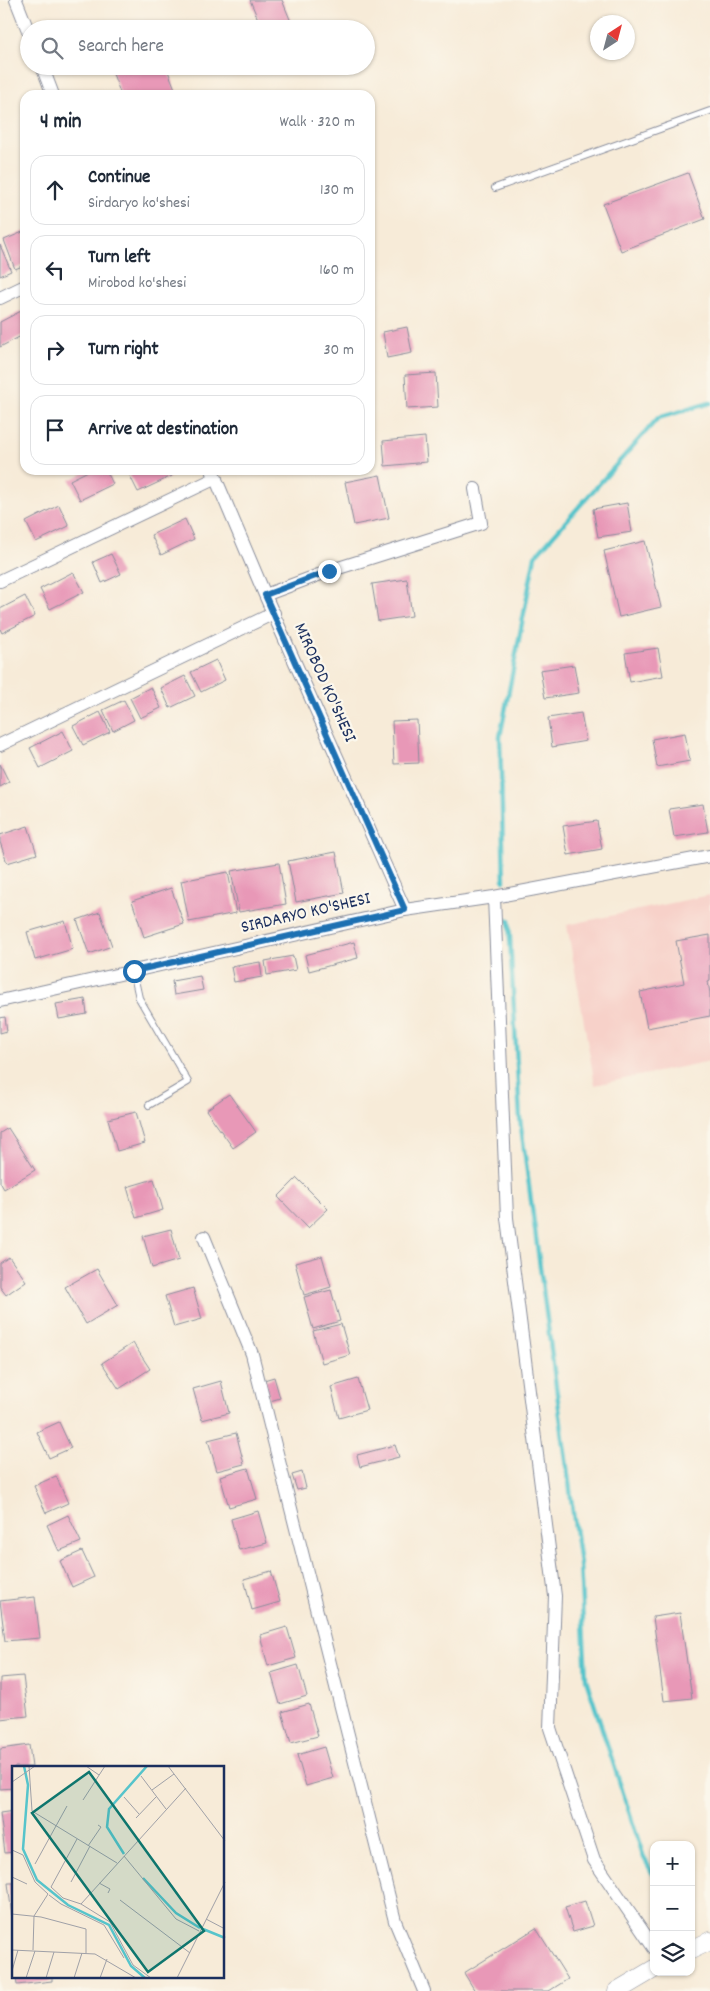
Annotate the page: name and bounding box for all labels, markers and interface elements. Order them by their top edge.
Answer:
north arrow [590,15,635,60]
search box [20,20,375,75]
icon: search [38,34,66,62]
text: Search here [78,34,164,61]
text: 4 min [40,108,82,138]
text: Walk · 320 m [279,111,355,134]
text: Continue [88,165,150,192]
icon: ahead [41,176,69,204]
text: 130 m [320,179,354,202]
text: Sirdaryo ko'shesi [88,192,190,215]
text: Turn left [88,245,151,272]
icon: left [41,256,69,284]
text: 160 m [319,259,354,282]
text: Mirobod ko'shesi [88,272,186,295]
icon: right [41,336,69,364]
text: Turn right [88,337,159,364]
text: 30 m [324,339,354,362]
icon: arrive [41,416,69,444]
text: Arrive at destination [88,417,238,444]
route end [318,560,341,583]
street label: MIROBOD KO'SHESI [286,619,362,747]
street label: SIRDARYO KO'SHESI [239,887,374,941]
route start [123,960,146,983]
inset map [12,1766,225,1978]
map controls [650,1841,695,1976]
button: + [650,1841,695,1886]
button: − [650,1886,695,1931]
button: layers [650,1931,695,1976]

